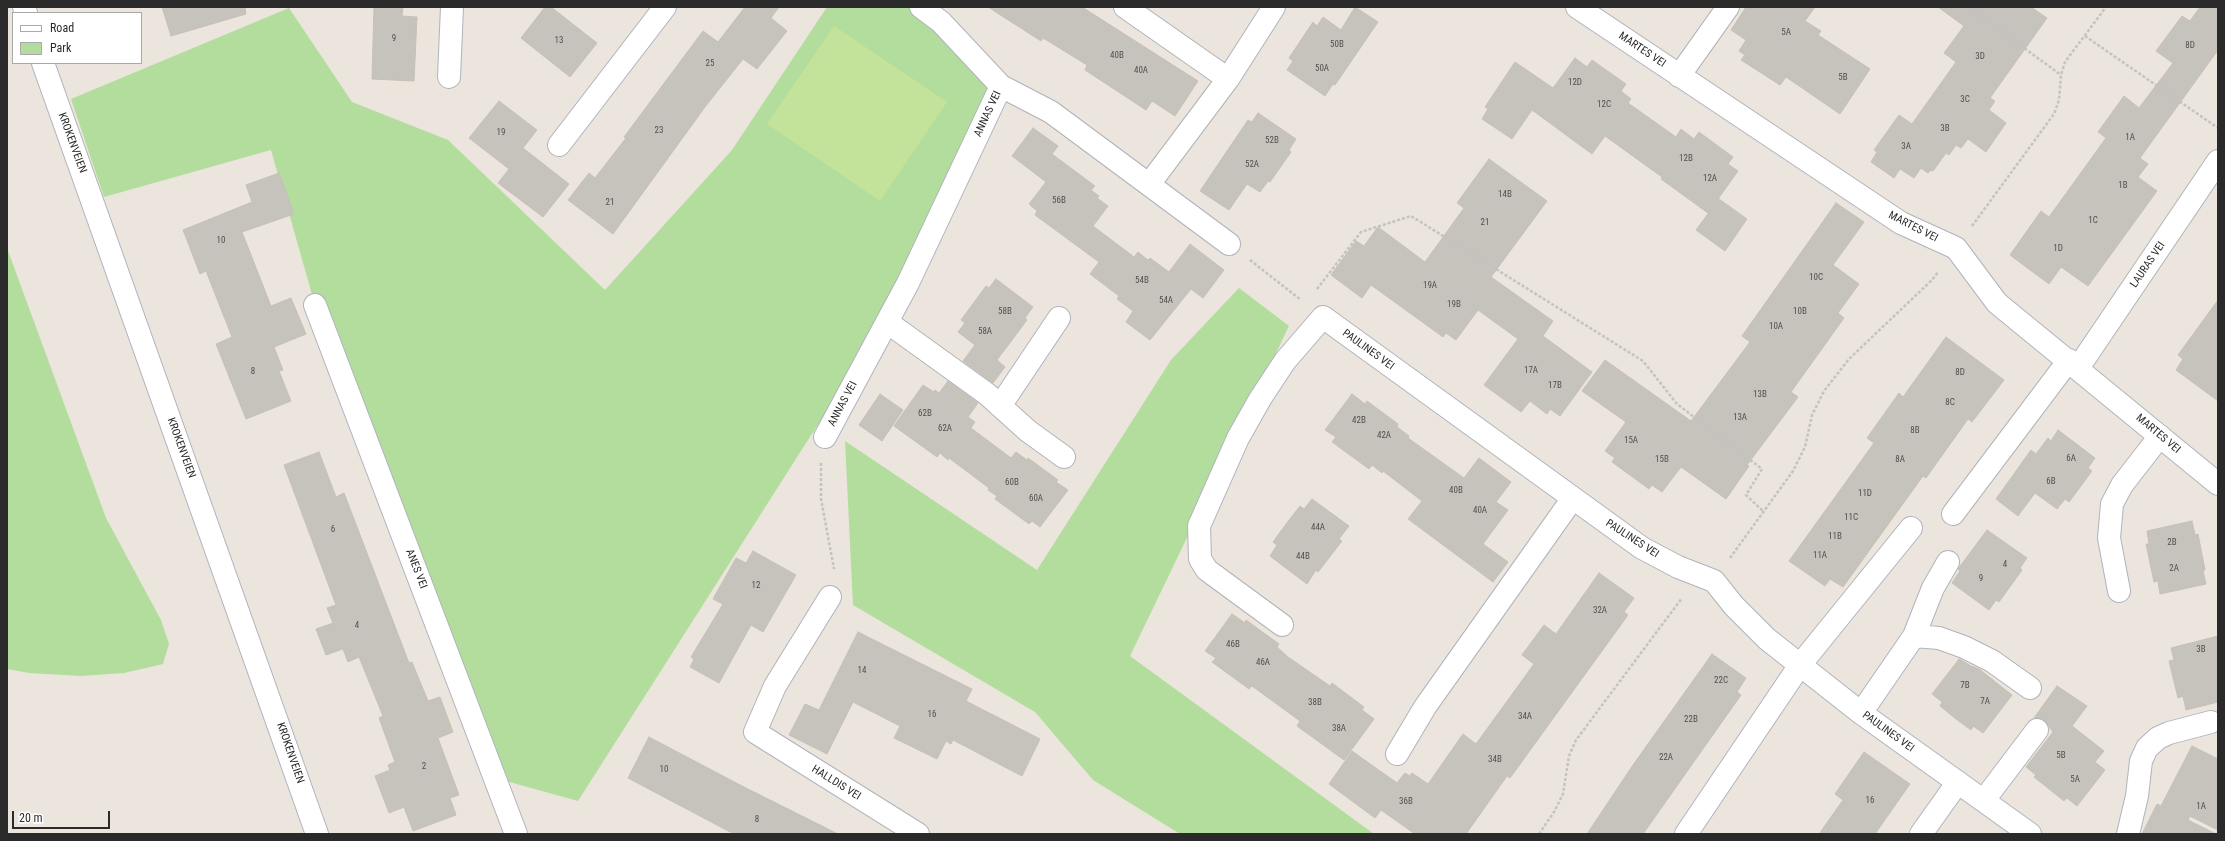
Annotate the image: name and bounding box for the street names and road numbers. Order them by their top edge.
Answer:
street label: MARTES VEI [1616,29,1668,71]
street label: ANNAS VEI [972,89,1004,139]
street label: KROKENVEIEN [55,111,89,175]
street label: MARTES VEI [1886,209,1940,245]
street label: LAURAS VEI [2128,240,2168,290]
street label: PAULINES VEI [1340,327,1396,373]
street label: ANNAS VEI [826,379,860,429]
street label: MARTES VEI [2133,412,2183,456]
street label: KROKENVEIEN [164,416,198,480]
street label: PAULINES VEI [1603,517,1661,561]
street label: ANES VEI [402,547,430,591]
street label: PAULINES VEI [1860,709,1916,755]
street label: KROKENVEIEN [273,721,307,785]
street label: HALLDIS VEI [809,763,863,803]

